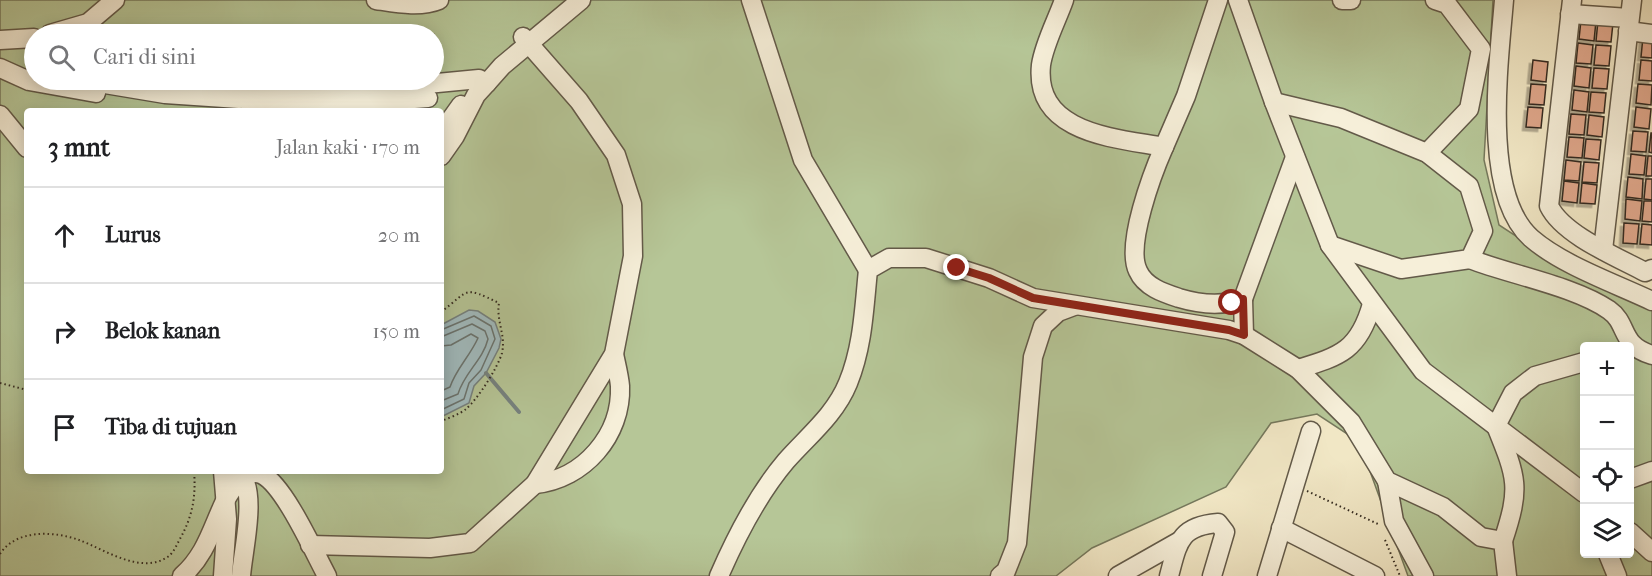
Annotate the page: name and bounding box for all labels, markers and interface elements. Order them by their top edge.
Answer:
search box [24,24,444,90]
icon: search [45,41,78,74]
text: Cari di sini [93,44,196,70]
text: 3 mnt [48,132,110,163]
text: Jalan kaki · 170 m [276,136,420,159]
icon: ahead [48,219,81,252]
text: Lurus [105,222,161,248]
text: 20 m [378,224,420,247]
route end [943,254,969,280]
route start [1218,289,1244,315]
icon: right [48,315,81,348]
text: Belok kanan [105,318,220,344]
text: 150 m [372,320,420,343]
map controls [1580,342,1634,558]
button: + [1580,342,1634,396]
button: − [1580,396,1634,450]
icon: arrive [48,411,81,444]
text: Tiba di tujuan [105,414,237,440]
button: locate [1580,450,1634,504]
button: layers [1580,504,1634,558]

